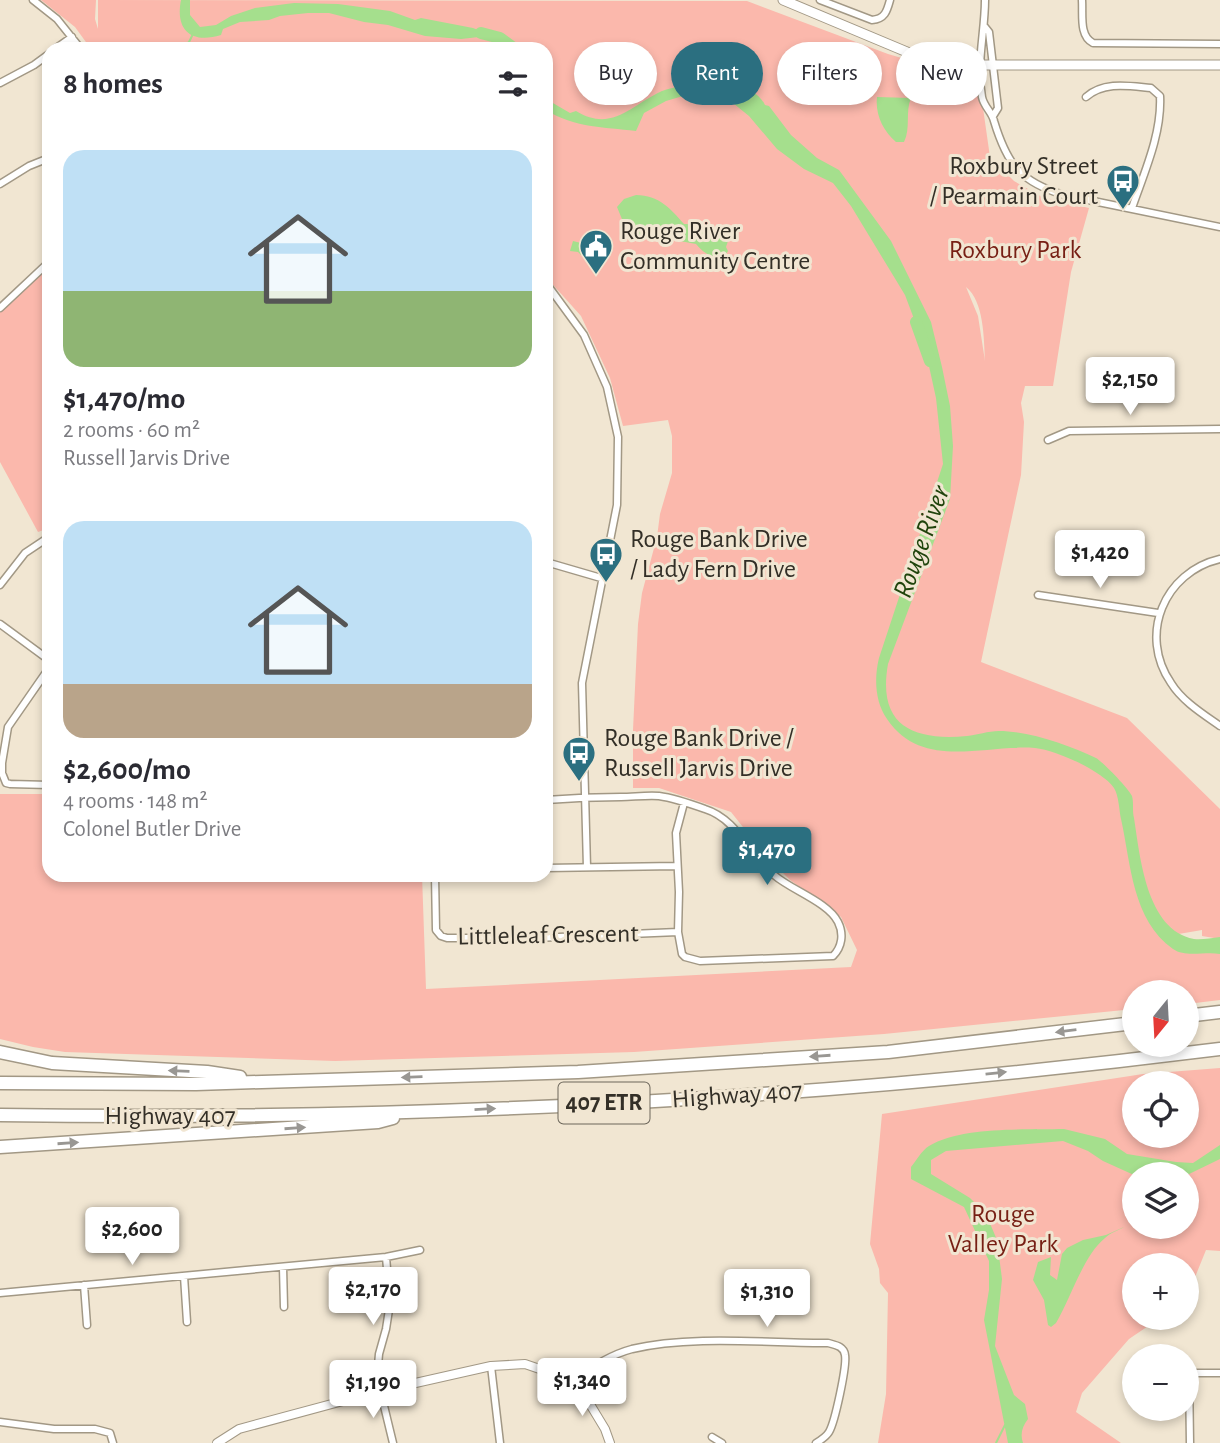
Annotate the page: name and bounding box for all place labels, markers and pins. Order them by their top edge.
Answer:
place label: Roxbury Street / Pearmain Court [929,153,1098,209]
bus stop icon: Roxbury Street / Pearmain Court [1104,162,1142,211]
place label: Rouge River Community Centre [620,218,810,274]
public building icon: Rouge River Community Centre [577,227,615,276]
pin: $2,150 [1073,358,1187,417]
place label: Rouge Bank Drive / Lady Fern Drive [630,526,808,582]
pin: $1,420 [1043,530,1157,590]
bus stop icon: Rouge Bank Drive / Lady Fern Drive [587,535,625,584]
place label: Rouge Bank Drive / Russell Jarvis Drive [604,725,794,781]
bus stop icon: Rouge Bank Drive / Russell Jarvis Drive [560,734,598,783]
pin: $1,470 [710,828,824,887]
pin: $2,600 [75,1208,189,1267]
pin: $2,170 [316,1268,430,1327]
pin: $1,310 [710,1270,824,1329]
pin: $1,340 [525,1358,639,1418]
pin: $1,190 [316,1360,430,1420]

